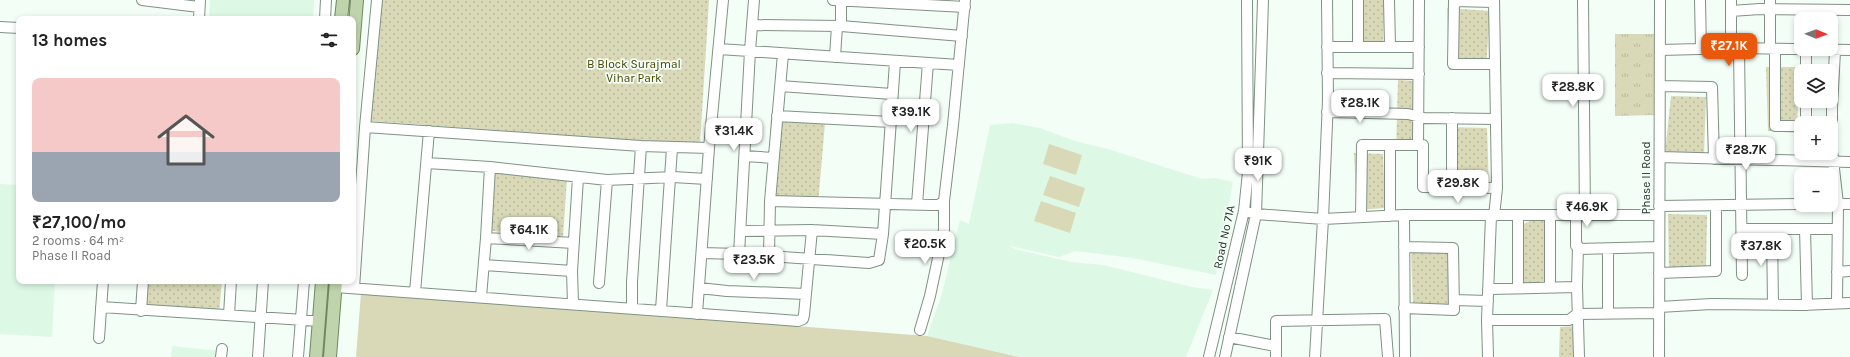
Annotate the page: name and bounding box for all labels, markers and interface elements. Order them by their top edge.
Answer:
north arrow [1794,12,1838,56]
map controls [1794,12,1838,212]
icon: filters [318,29,340,51]
text: 13 homes [32,30,107,50]
pin: ₹27.1K [1696,33,1762,67]
text: ₹27.1K [1710,38,1748,53]
park label: B Block Surajmal Vihar Park [587,57,681,85]
button: layers [1794,64,1838,108]
pin: ₹28.8K [1540,74,1606,108]
text: ₹28.8K [1551,79,1595,94]
pin: ₹28.1K [1327,90,1393,124]
text: ₹28.1K [1340,95,1380,110]
pin: ₹39.1K [878,99,944,133]
icon: home [150,104,222,176]
text: ₹39.1K [891,104,931,119]
button: + [1794,116,1838,160]
pin: ₹31.4K [701,118,767,152]
text: ₹31.4K [714,123,754,138]
pin: ₹28.7K [1713,137,1779,171]
street label: Phase II Road [1639,141,1653,215]
text: ₹28.7K [1725,142,1767,157]
pin: ₹91K [1234,148,1282,182]
text: ₹91K [1244,153,1272,168]
button: − [1794,168,1838,212]
pin: ₹29.8K [1425,170,1491,204]
text: ₹29.8K [1437,175,1479,190]
pin: ₹46.9K [1554,194,1620,228]
text: ₹46.9K [1566,199,1608,214]
street label: Road No 71A [1210,204,1238,270]
text: ₹27,100/mo [32,212,126,232]
pin: ₹64.1K [496,217,562,251]
text: ₹64.1K [510,222,549,237]
pin: ₹20.5K [892,231,958,265]
text: 2 rooms · 64 m² [32,233,124,248]
pin: ₹37.8K [1728,233,1794,267]
text: ₹20.5K [904,236,946,251]
text: ₹37.8K [1740,238,1782,253]
pin: ₹23.5K [721,247,787,281]
text: Phase II Road [32,248,111,263]
text: ₹23.5K [733,252,775,267]

